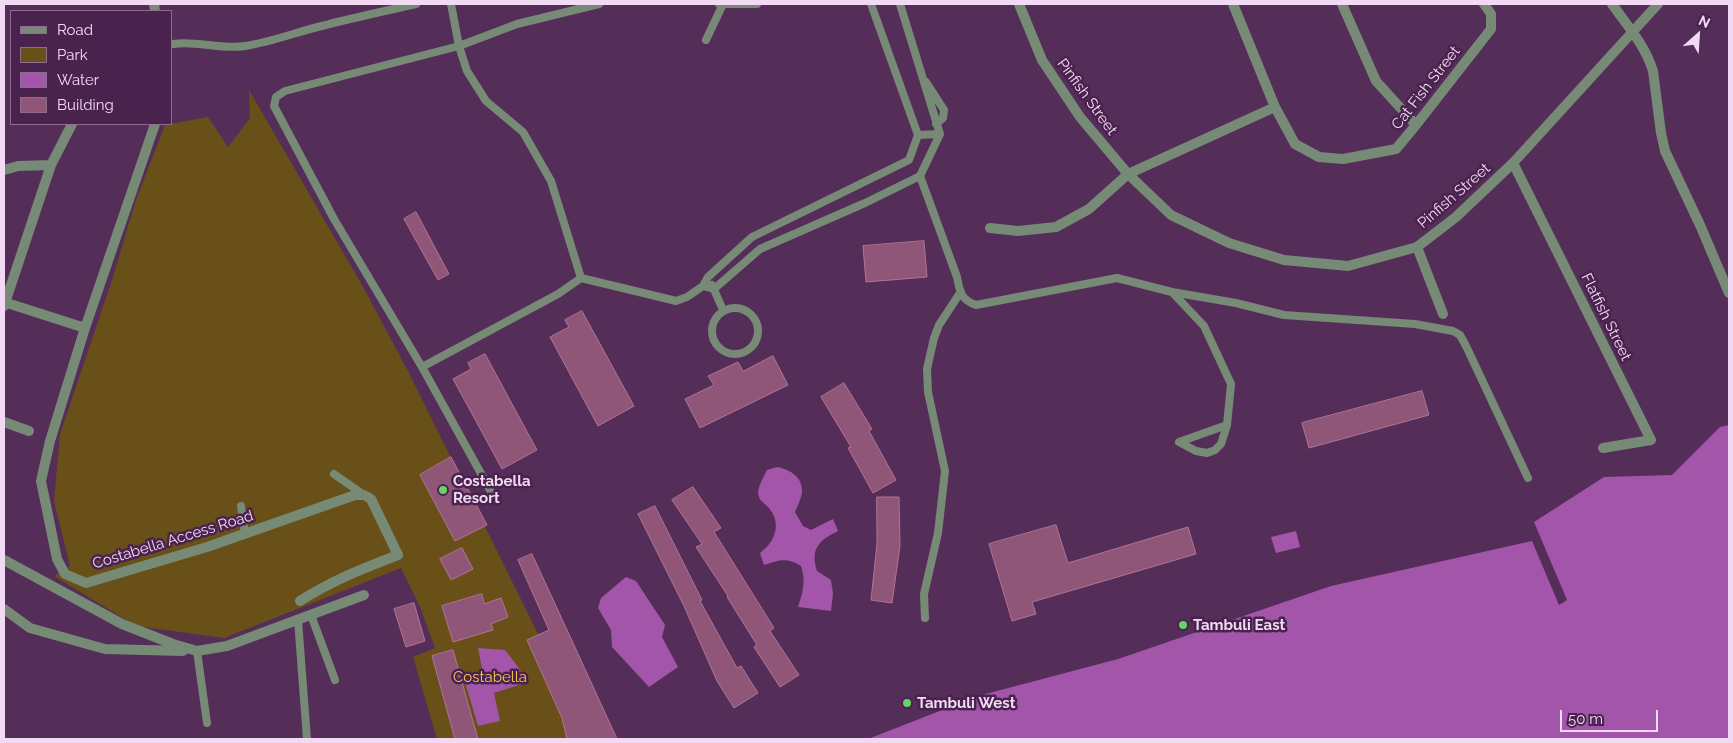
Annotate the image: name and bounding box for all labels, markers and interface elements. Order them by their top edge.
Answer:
legend [10,10,172,125]
north arrow [1673,10,1723,60]
text: N [1696,12,1713,31]
text: Road [57,21,93,39]
street label: Cat Fish Street [1388,43,1464,133]
text: Park [57,46,88,64]
street label: Pinfish Street [1053,55,1121,139]
text: Water [57,71,99,89]
text: Building [57,96,114,114]
street label: Pinfish Street [1414,160,1494,232]
street label: Flatfish Street [1577,270,1635,364]
place label: Costabella Resort [453,472,531,507]
marker: Costabella Resort [437,484,449,496]
street label: Costabella Access Road [90,507,256,573]
place label: Tambuli East [1193,616,1285,634]
marker: Tambuli East [1177,619,1189,631]
park label: Costabella [453,668,527,686]
place label: Tambuli West [917,694,1015,712]
marker: Tambuli West [901,697,913,709]
scale bar [1563,700,1660,732]
text: 50 m [1568,710,1603,728]

